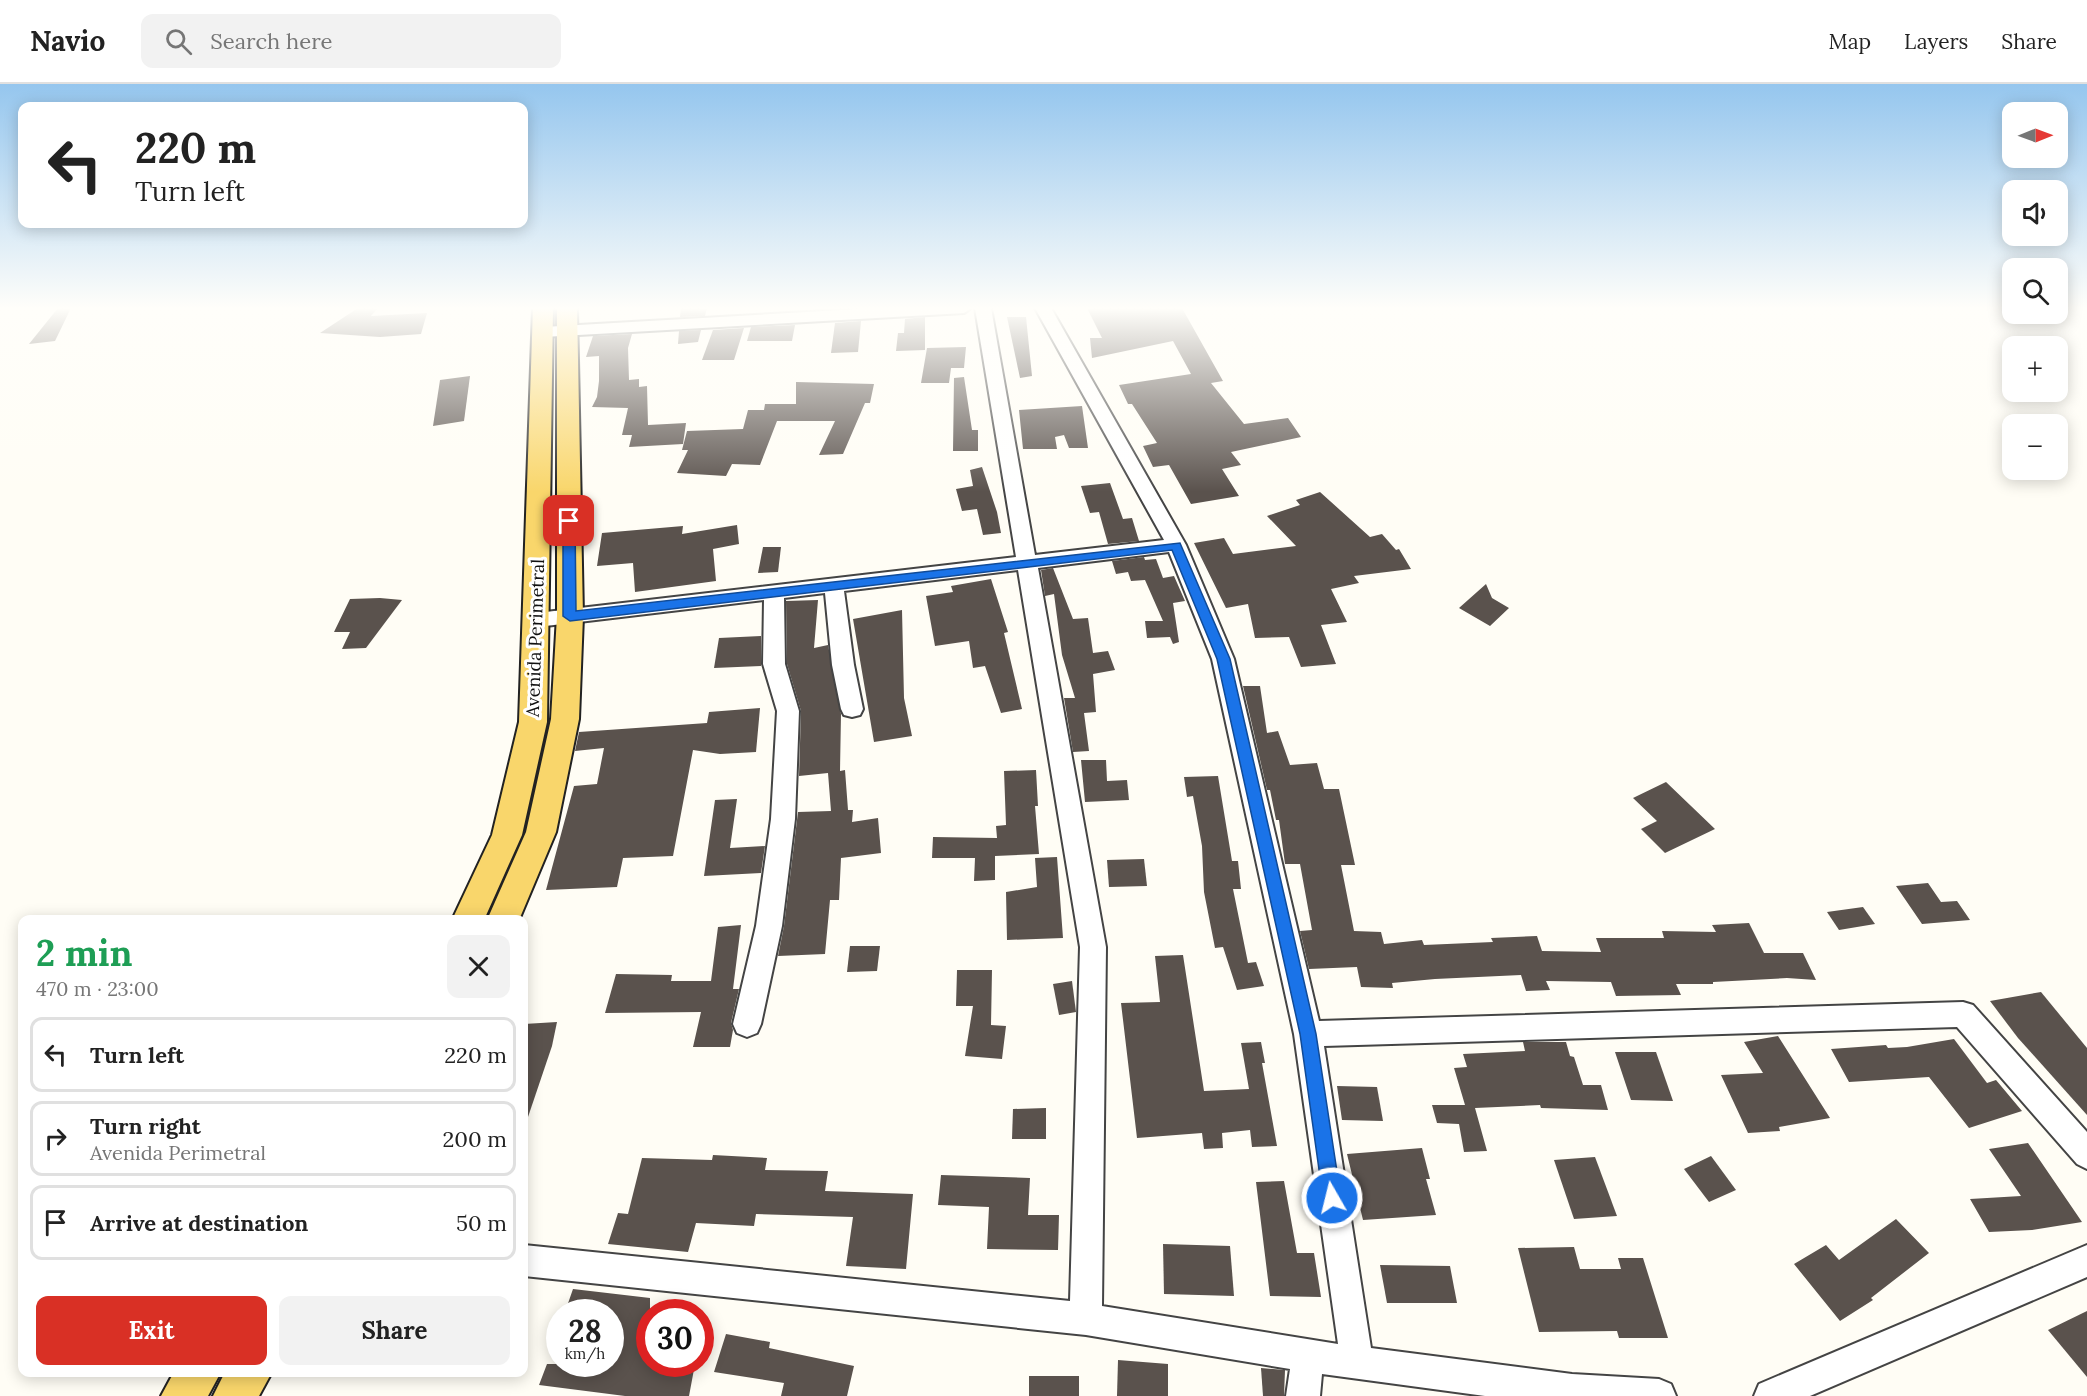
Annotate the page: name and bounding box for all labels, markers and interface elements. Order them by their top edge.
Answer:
search box [141,14,561,68]
text: Navio [30,23,105,59]
icon: search [162,25,195,58]
text: Search here [210,27,332,55]
text: Map [1828,28,1871,55]
text: Layers [1904,28,1968,55]
text: Share [2001,28,2057,55]
north arrow [2002,102,2068,168]
map controls [2002,102,2068,480]
text: 220 m [135,121,256,175]
icon: left [36,126,114,204]
text: Turn left [135,174,245,208]
button: sound [2002,180,2068,246]
button: search [2002,258,2068,324]
button: + [2002,336,2068,402]
button: − [2002,414,2068,480]
pin [543,495,594,546]
icon: arrive [552,504,585,537]
street label: Avenida Perimetral [521,558,549,719]
text: 2 min [36,930,133,976]
button: close [447,935,510,998]
text: 470 m · 23:00 [36,976,159,1001]
icon: left [39,1038,72,1071]
text: Turn left [90,1041,184,1069]
text: 220 m [444,1041,507,1069]
text: Turn right [90,1112,201,1140]
icon: right [39,1122,72,1155]
text: 200 m [442,1125,507,1153]
text: Avenida Perimetral [90,1140,266,1165]
position arrow [1300,1166,1364,1230]
icon: arrive [39,1206,72,1239]
text: Arrive at destination [90,1209,308,1237]
text: 50 m [456,1209,507,1237]
button: Exit [36,1296,267,1365]
button: Share [279,1296,510,1365]
speed limit sign: 30 [636,1299,714,1377]
text: 28 [568,1312,602,1350]
text: km/h [565,1344,605,1363]

